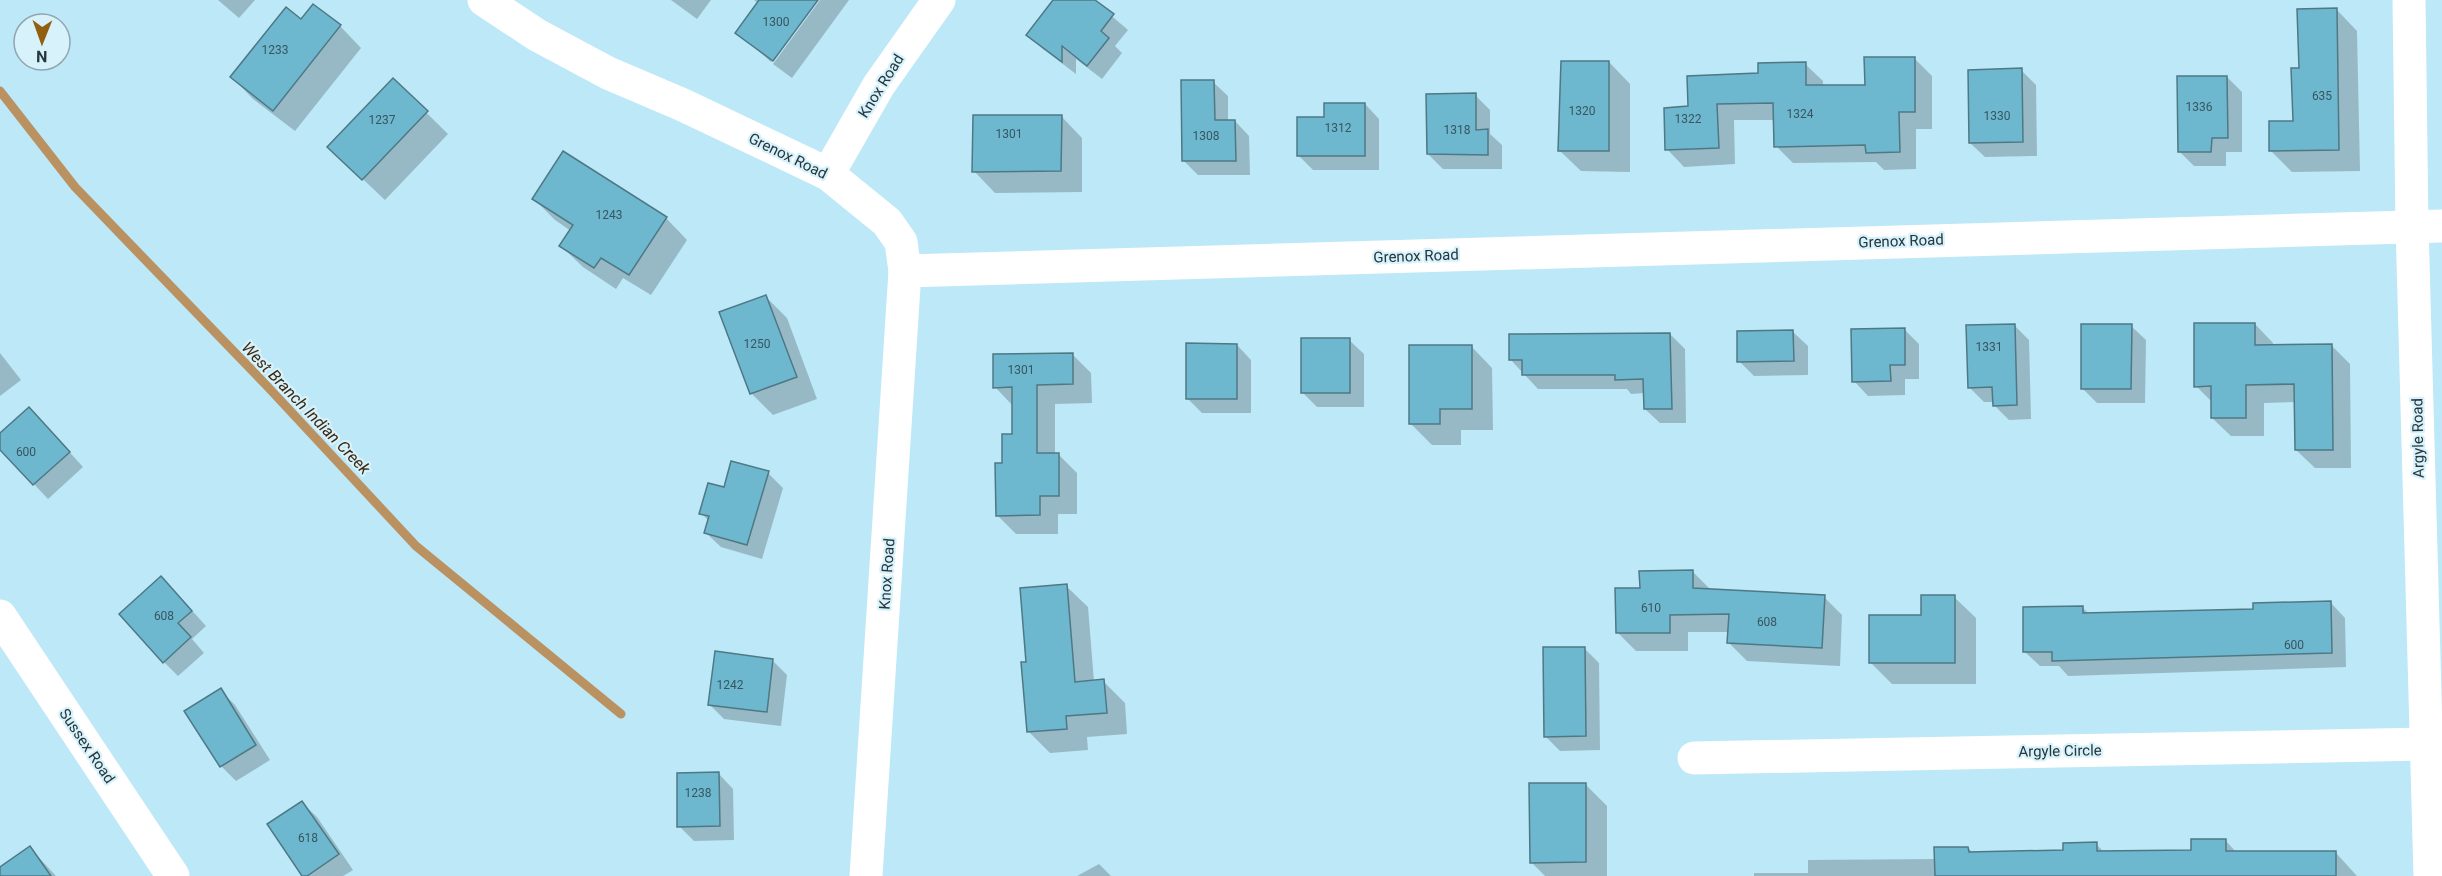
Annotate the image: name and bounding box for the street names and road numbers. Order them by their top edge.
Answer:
street label: Knox Road [854,51,908,121]
street label: Grenox Road [746,129,830,183]
street label: Grenox Road [1858,231,1944,251]
street label: Grenox Road [1373,246,1459,266]
street label: Argyle Road [2408,398,2428,478]
street label: Knox Road [876,538,898,610]
street label: Sussex Road [55,705,119,787]
street label: Argyle Circle [2018,741,2102,761]

